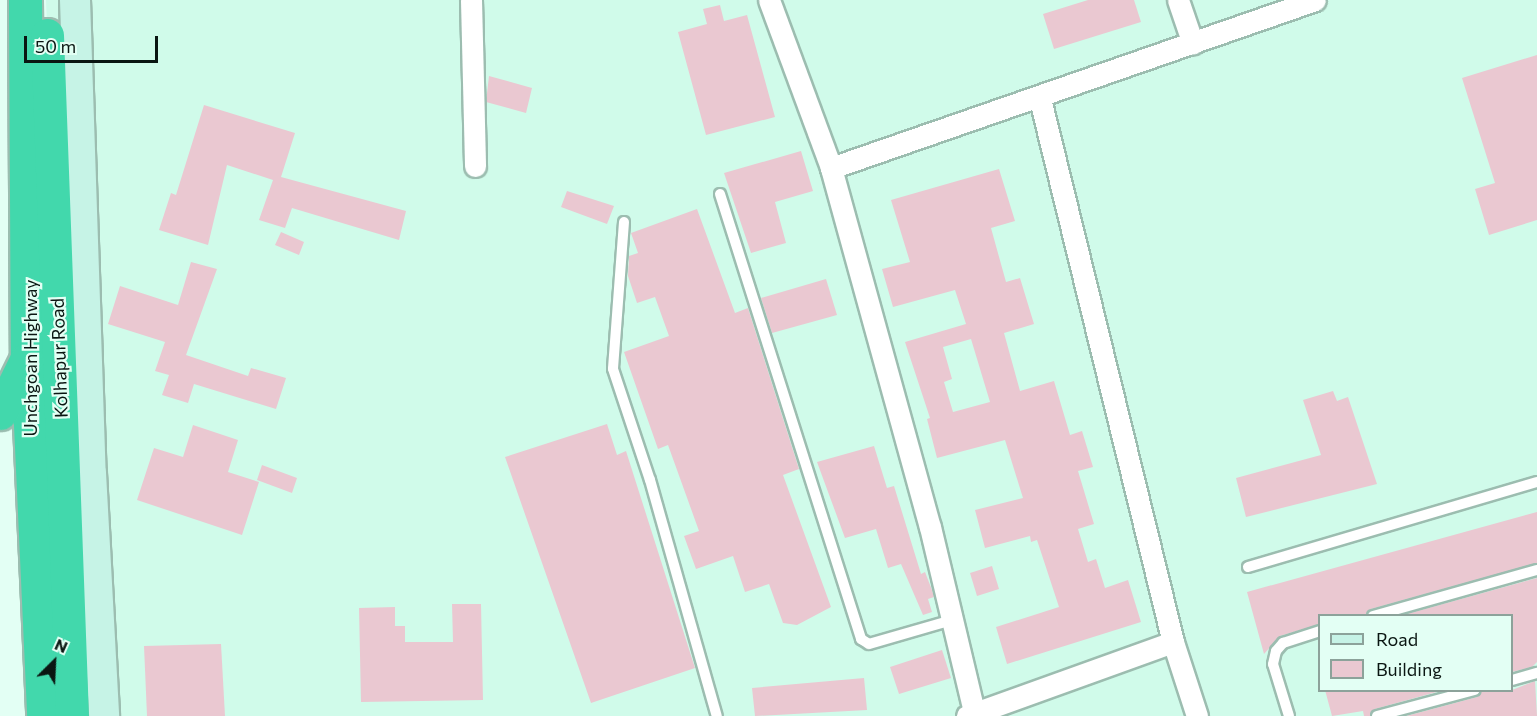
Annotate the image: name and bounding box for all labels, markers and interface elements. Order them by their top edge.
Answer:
scale bar [27,24,160,62]
text: 50 m [35,35,76,57]
street label: Unchgoan Highway [19,280,41,436]
street label: Kolhapur Road [46,298,72,418]
legend [1318,614,1513,692]
text: Road [1376,628,1418,650]
north arrow [24,632,84,692]
text: N [52,634,71,656]
text: Building [1376,658,1442,680]

